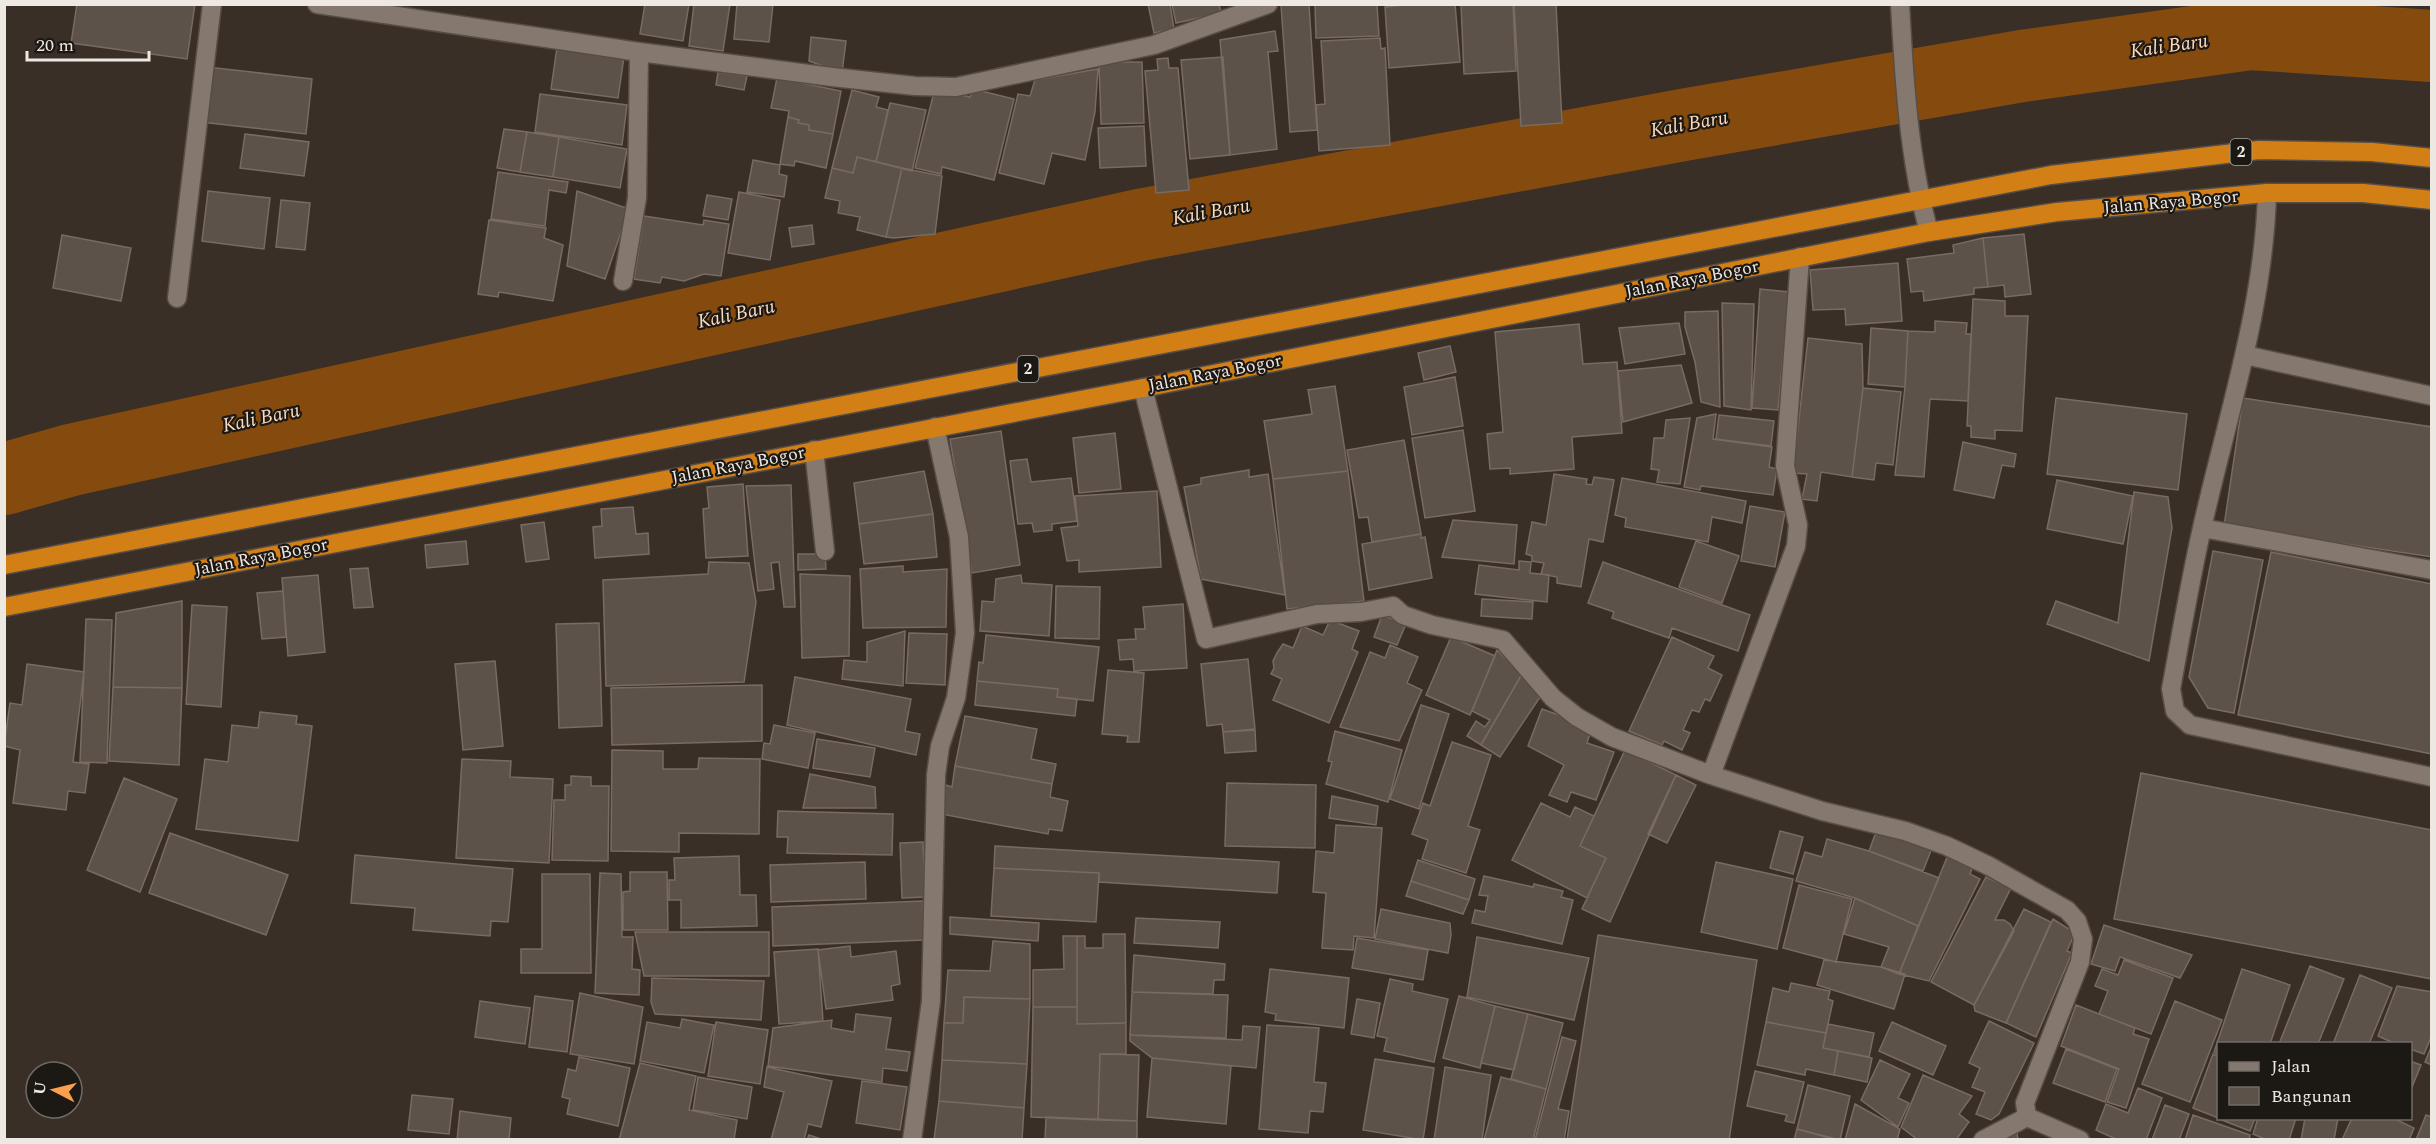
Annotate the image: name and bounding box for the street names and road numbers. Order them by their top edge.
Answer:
road number: 2 [2230,139,2252,165]
street label: Jalan Raya Bogor [2102,183,2240,221]
street label: Jalan Raya Bogor [1623,253,1761,305]
street label: Jalan Raya Bogor [1146,347,1284,399]
road number: 2 [1018,356,1038,382]
street label: Jalan Raya Bogor [669,439,807,491]
street label: Jalan Raya Bogor [192,531,330,583]

